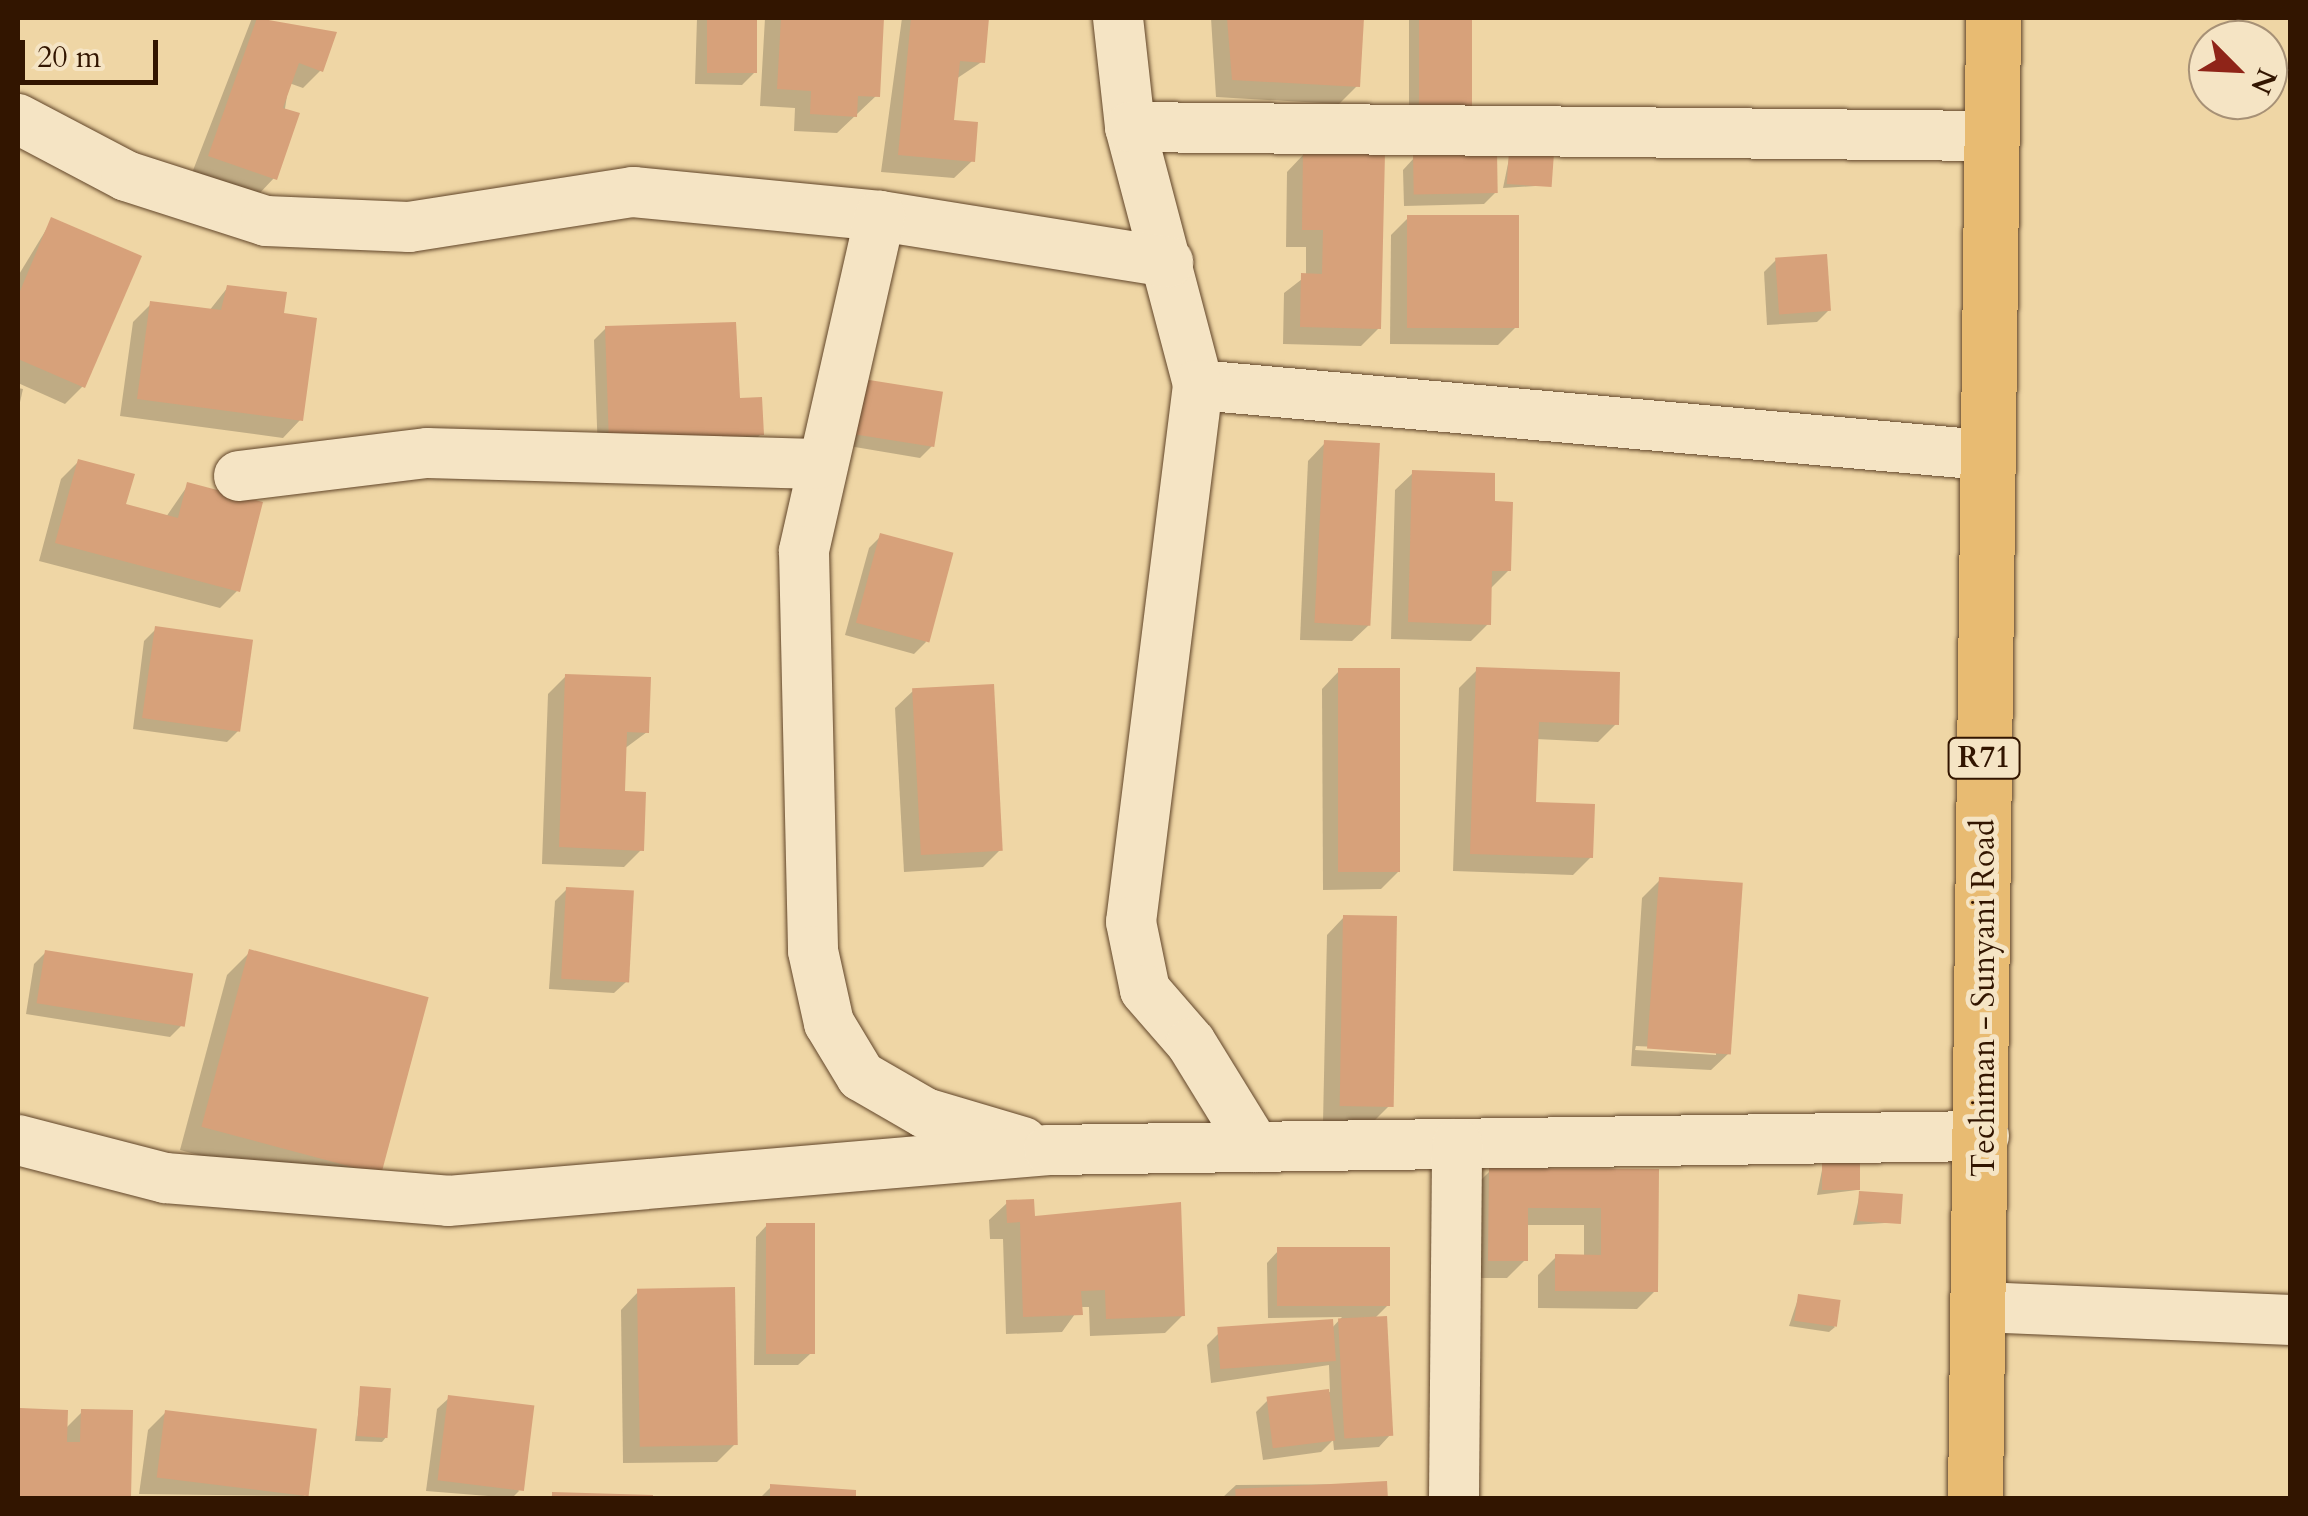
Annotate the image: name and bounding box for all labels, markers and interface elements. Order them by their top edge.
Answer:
scale bar [25,20,162,82]
north arrow [2188,20,2288,120]
text: 20 m [37,37,101,78]
text: N [2241,63,2286,100]
road number: R71 [1946,733,2022,783]
street label: Techiman - Sunyani Road [1965,819,2003,1177]

